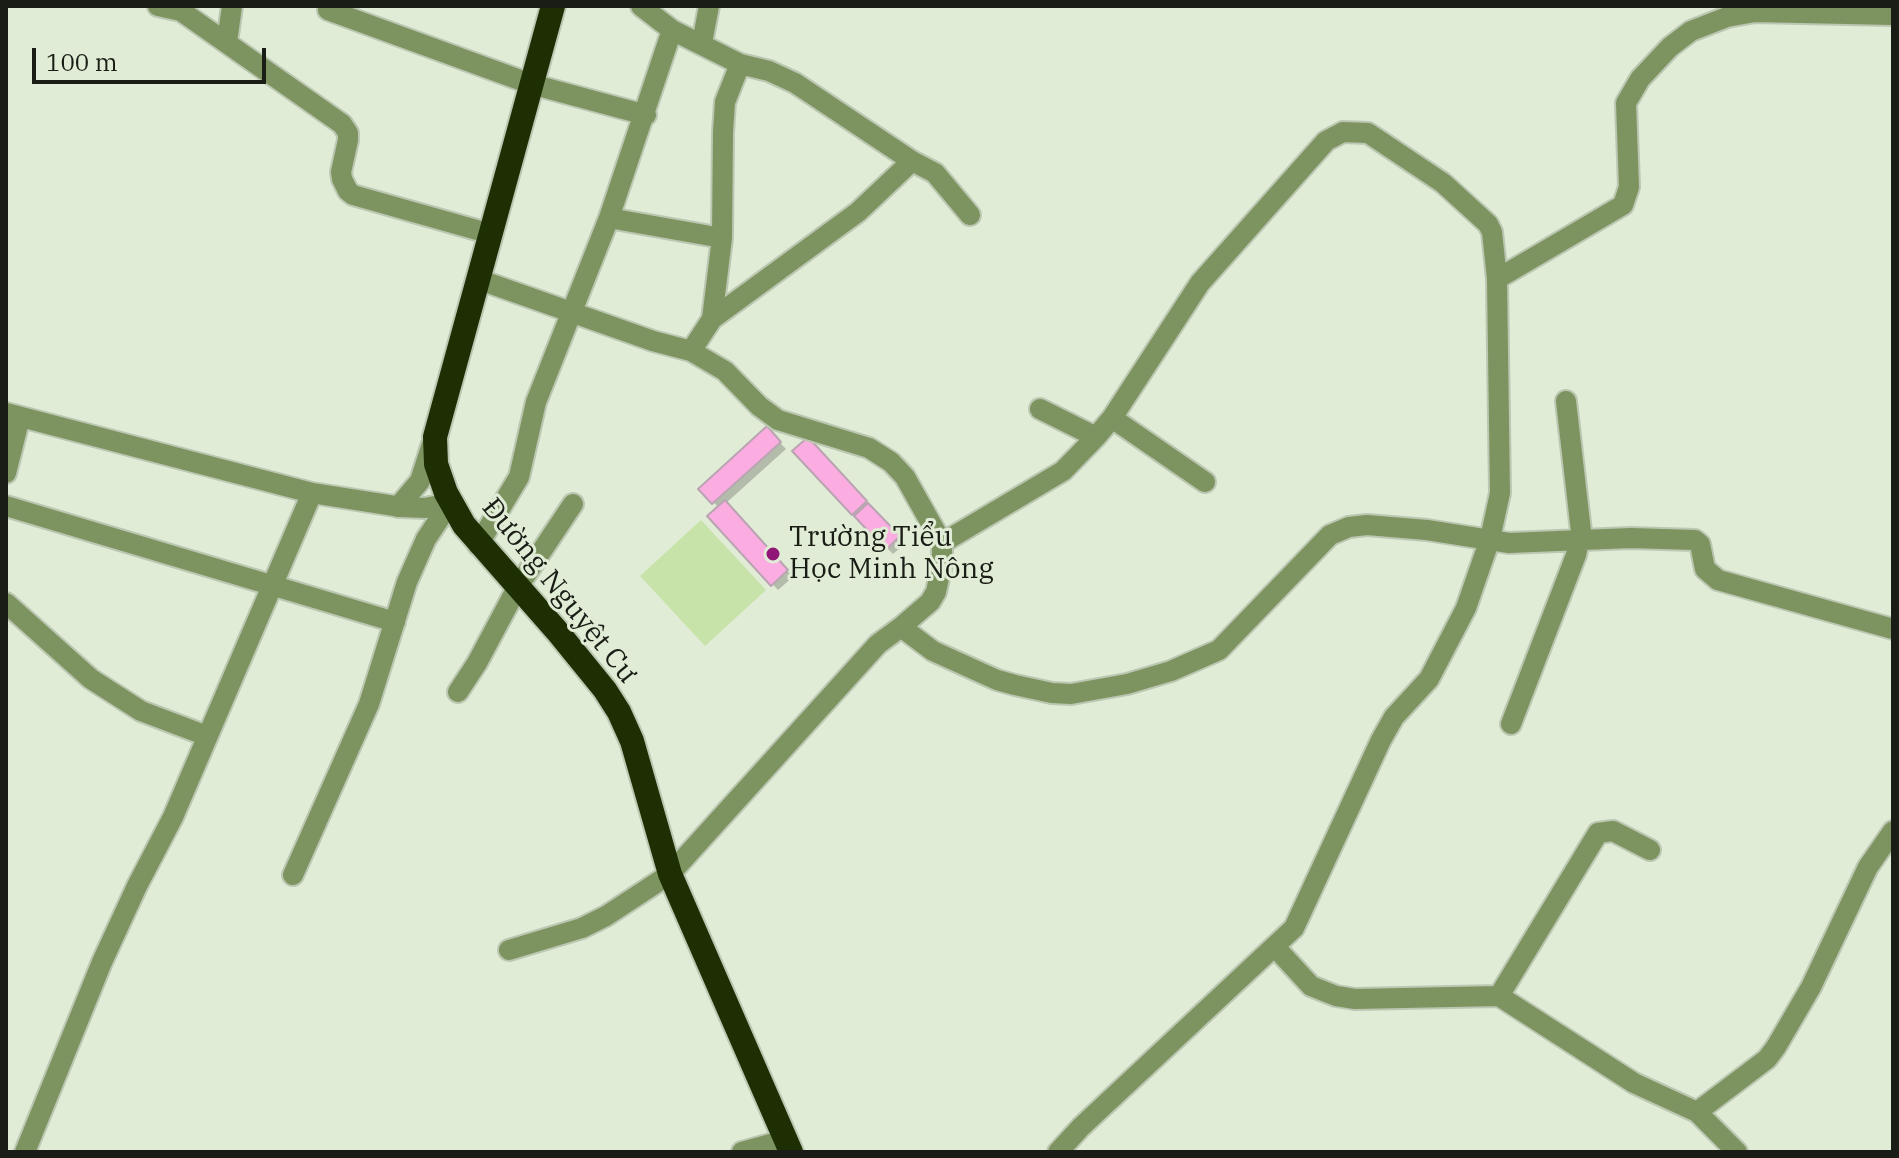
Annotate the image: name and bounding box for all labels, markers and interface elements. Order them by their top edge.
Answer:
scale bar [36,32,270,82]
text: 100 m [46,46,118,78]
street label: Đường Nguyệt Cư [474,492,644,690]
place label: Trường Tiểu Học Minh Nông [789,521,994,587]
marker: Trường Tiểu Học Minh Nông [764,545,782,563]

